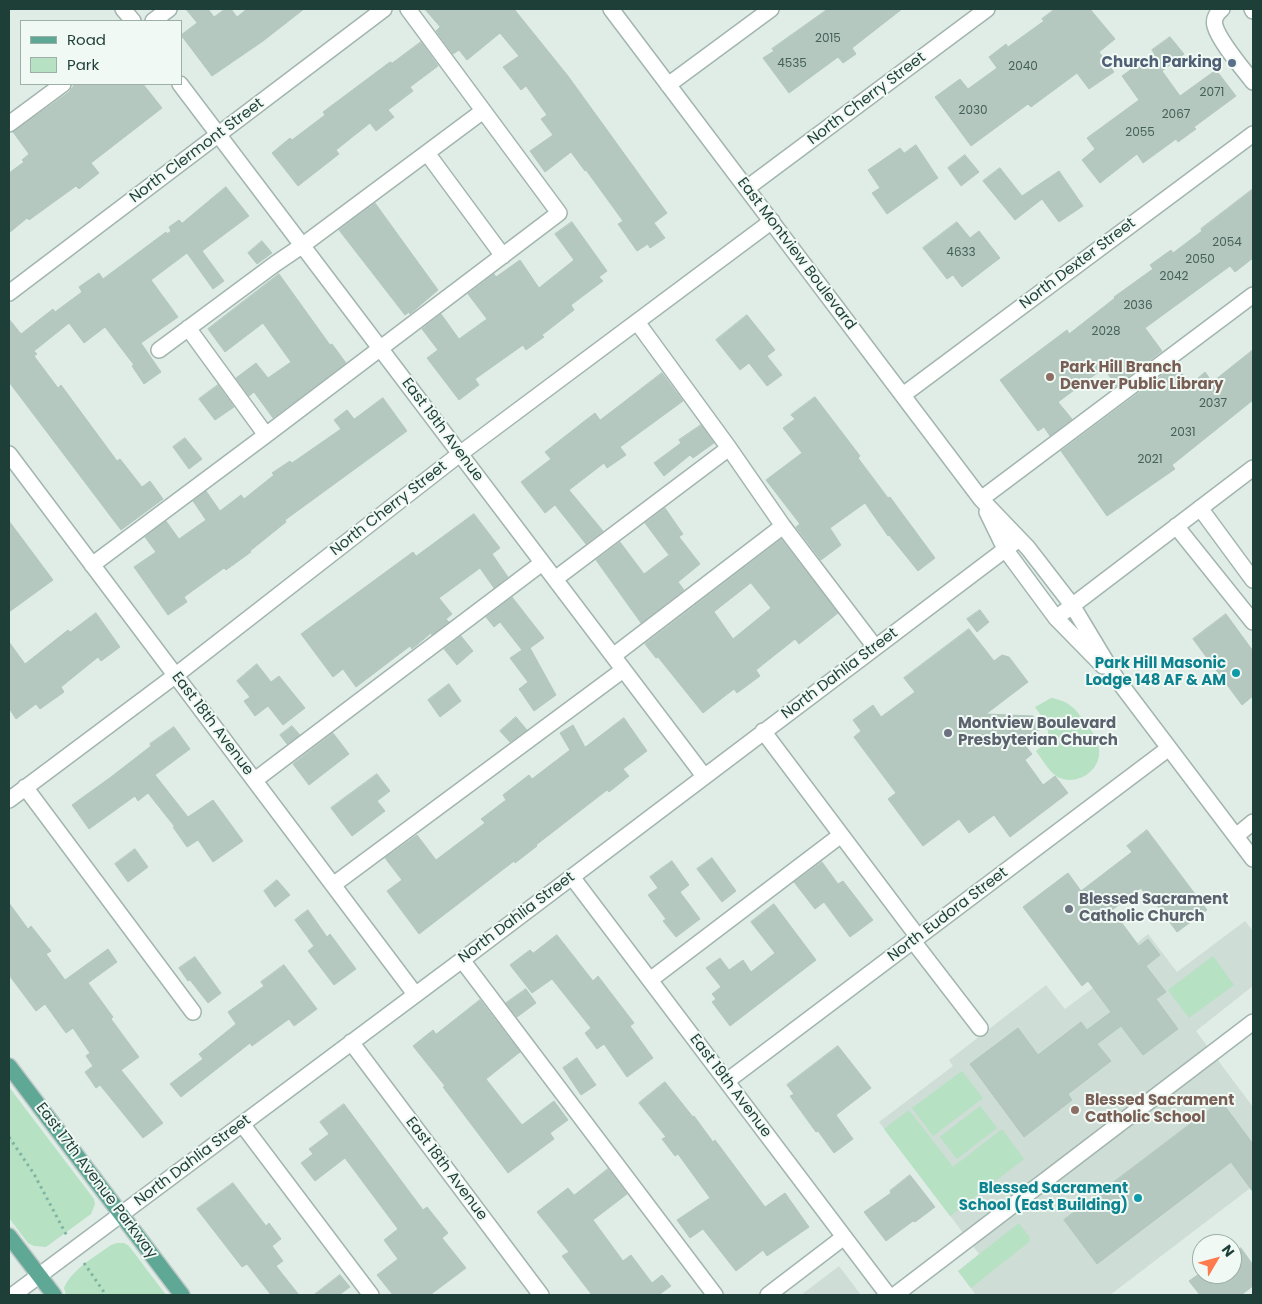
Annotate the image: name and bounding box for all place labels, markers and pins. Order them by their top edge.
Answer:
place label: Church Parking [1102,54,1222,72]
marker: Church Parking [1226,57,1238,69]
place label: Park Hill Branch Denver Public Library [1060,359,1224,394]
marker: Park Hill Branch Denver Public Library [1044,371,1056,383]
place label: Park Hill Masonic Lodge 148 AF & AM [1085,655,1226,690]
marker: Park Hill Masonic Lodge 148 AF & AM [1230,667,1242,679]
place label: Montview Boulevard Presbyterian Church [958,715,1118,750]
marker: Montview Boulevard Presbyterian Church [942,727,954,739]
place label: Blessed Sacrament Catholic Church [1079,891,1228,926]
marker: Blessed Sacrament Catholic Church [1063,903,1075,915]
place label: Blessed Sacrament Catholic School [1085,1092,1234,1127]
marker: Blessed Sacrament Catholic School [1069,1104,1081,1116]
place label: Blessed Sacrament School (East Building) [959,1180,1128,1215]
marker: Blessed Sacrament School (East Building) [1132,1192,1144,1204]

